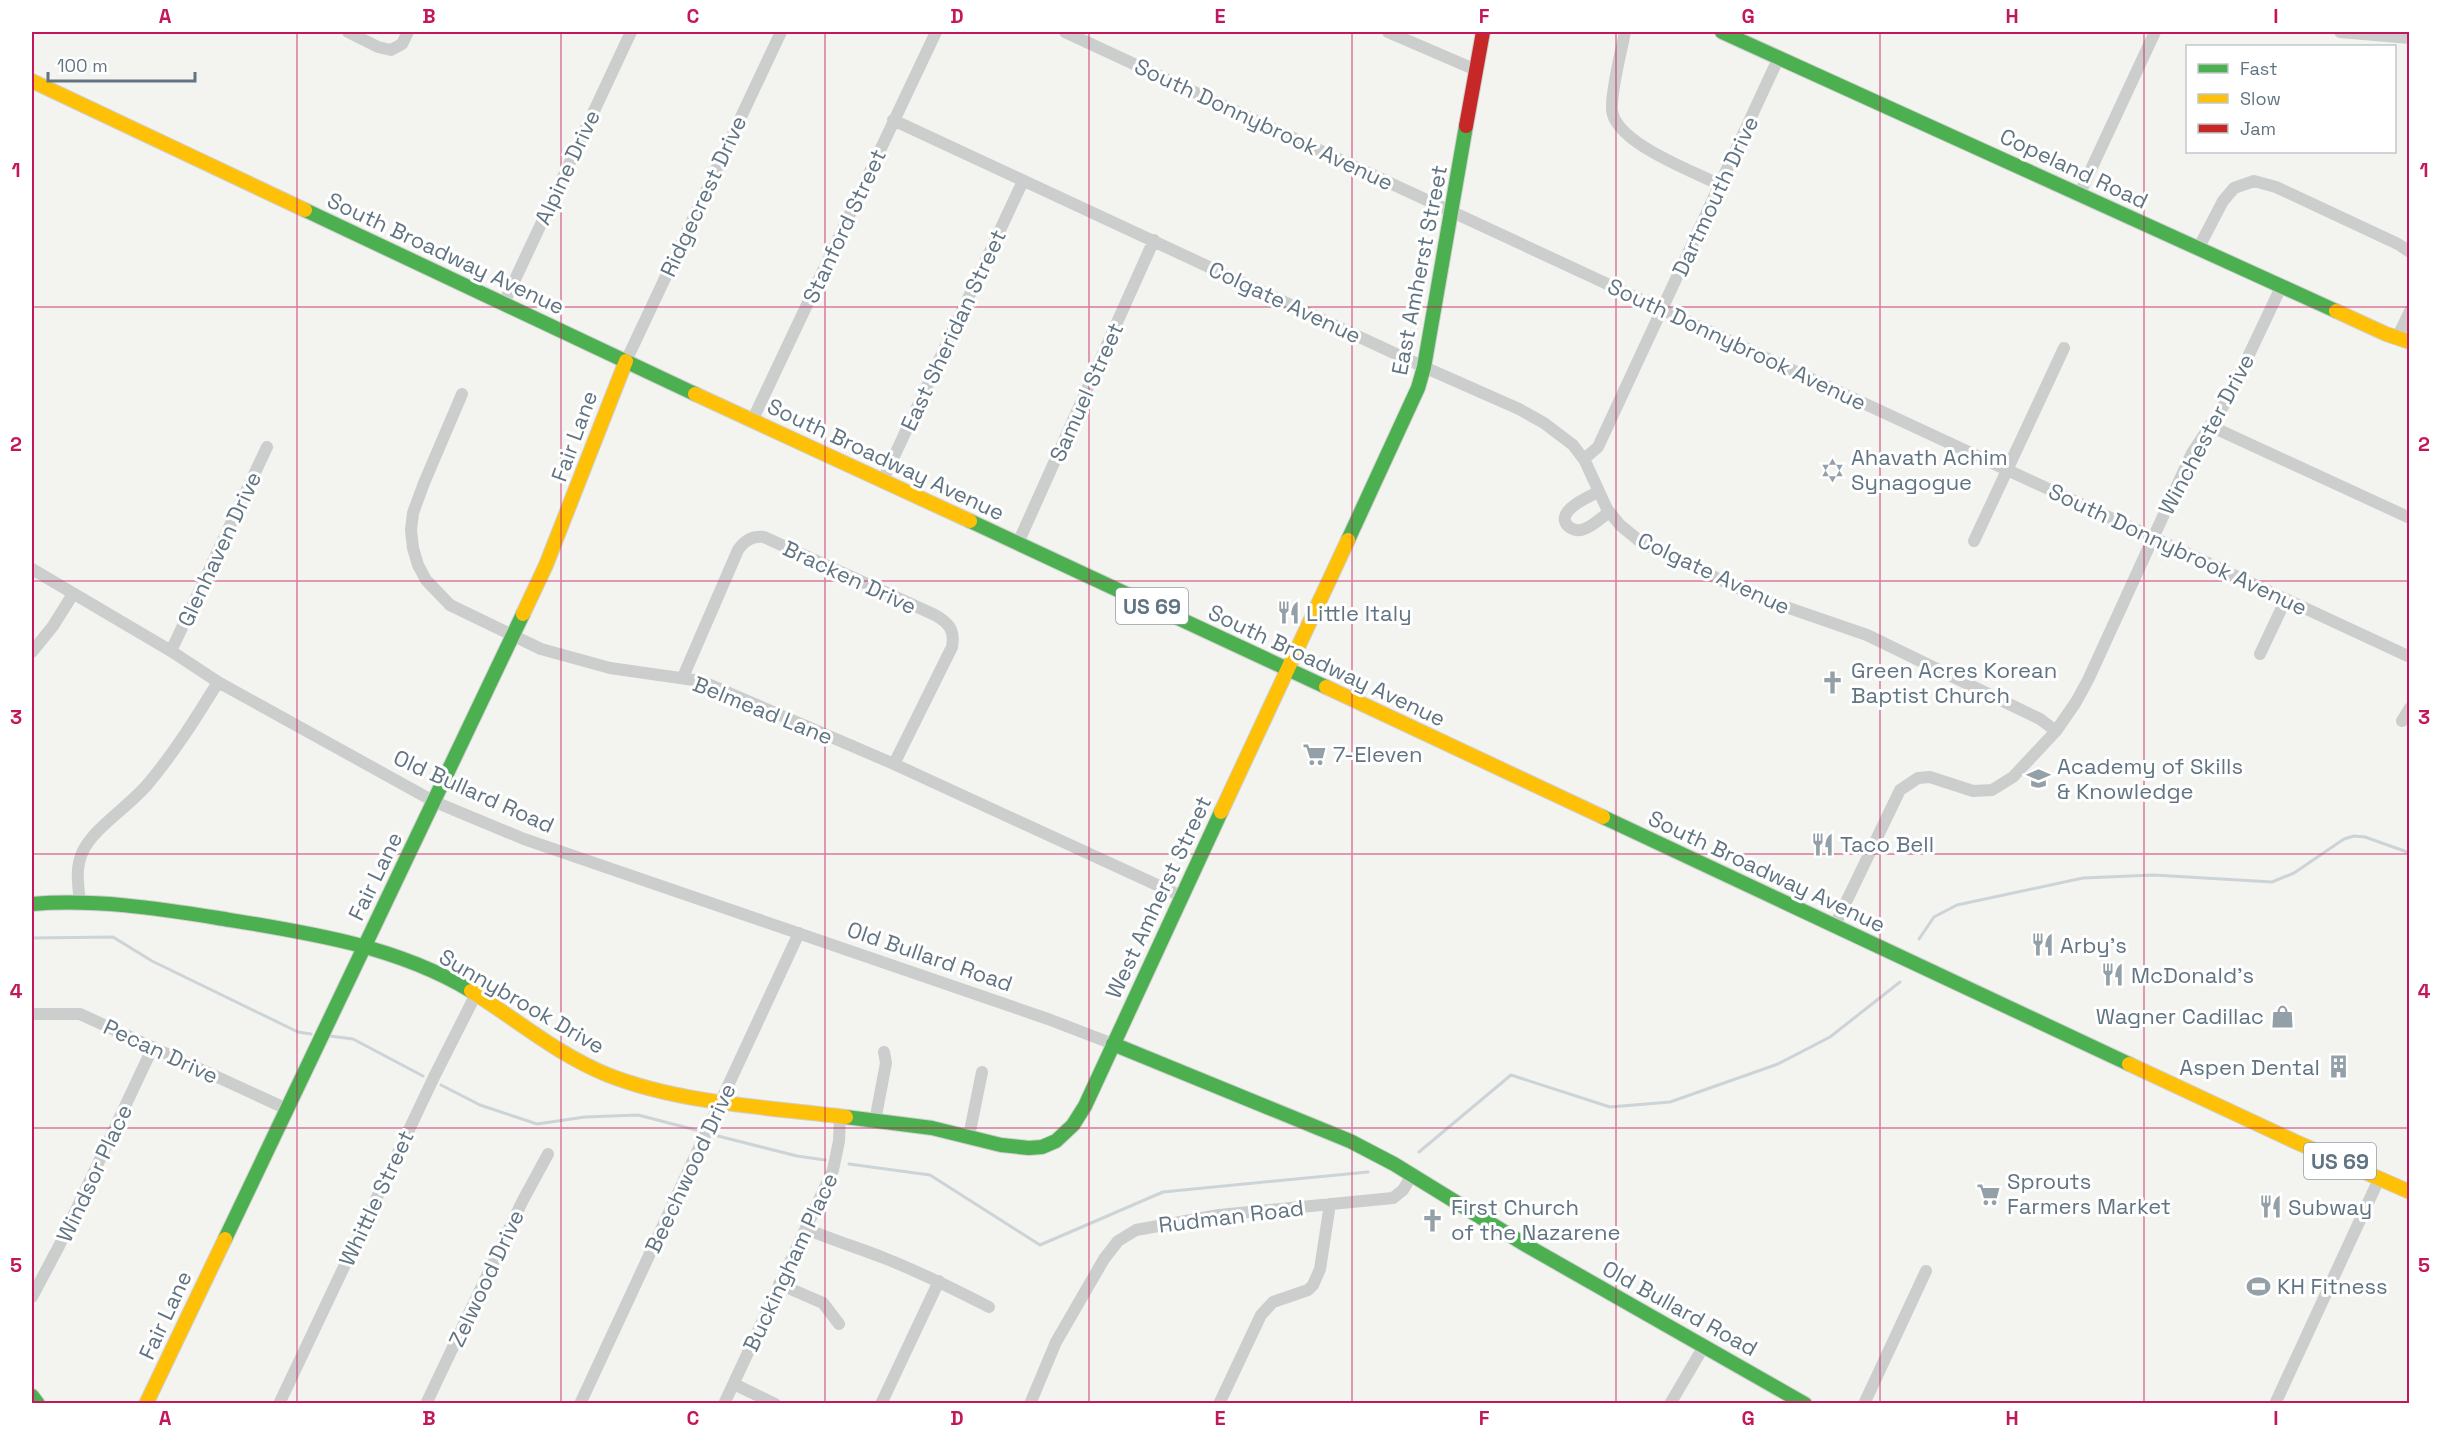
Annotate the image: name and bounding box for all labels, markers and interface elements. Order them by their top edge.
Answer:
text: A [159,3,172,29]
text: B [422,3,436,29]
text: C [687,3,700,29]
text: D [950,3,964,29]
text: E [1214,3,1226,29]
text: F [1479,3,1490,29]
text: G [1741,3,1755,29]
text: H [2005,3,2019,29]
text: I [2273,3,2279,29]
scale bar [48,45,195,83]
legend [2186,45,2396,153]
street label: South Donnybrook Avenue [1130,52,1398,196]
text: 100 m [57,54,108,77]
text: Fast [2240,57,2277,80]
text: Slow [2240,87,2281,110]
street label: Alpine Drive [528,105,606,229]
street label: Ridgecrest Drive [653,111,753,281]
street label: Dartmouth Drive [1666,111,1764,281]
text: Jam [2240,117,2276,140]
street label: Copeland Road [1995,121,2153,215]
street label: Stanford Street [796,144,892,308]
text: 1 [11,157,21,183]
text: 1 [2419,157,2429,183]
street label: East Amherst Street [1385,163,1453,377]
street label: South Broadway Avenue [323,186,569,320]
street label: East Sheridan Street [894,225,1012,435]
street label: Colgate Avenue [1204,254,1366,350]
street label: South Donnybrook Avenue [1603,272,1871,416]
street label: Samuel Street [1043,318,1129,466]
street label: Winchester Drive [2152,349,2260,519]
street label: Fair Lane [545,387,603,485]
street label: South Broadway Avenue [763,392,1009,526]
text: 2 [10,431,22,457]
text: 2 [2418,431,2430,457]
place label: Ahavath Achim Synagogue [1851,443,2008,496]
synagogue icon: Ahavath Achim Synagogue [1820,457,1846,483]
street label: Glenhaven Drive [171,467,267,631]
street label: South Donnybrook Avenue [2044,477,2312,621]
street label: Colgate Avenue [1633,525,1795,621]
street label: Bracken Drive [779,534,921,620]
road number: US 69 [1116,588,1188,624]
street label: South Broadway Avenue [1204,598,1450,732]
place label: Little Italy [1306,599,1412,627]
restaurant icon: Little Italy [1275,600,1301,626]
place label: Green Acres Korean Baptist Church [1851,656,2057,709]
street label: Belmead Lane [689,669,837,751]
church icon: Green Acres Korean Baptist Church [1820,670,1846,696]
text: 3 [10,704,22,730]
text: 3 [2418,704,2430,730]
place label: 7-Eleven [1333,740,1422,768]
supermarket icon: 7-Eleven [1302,741,1328,767]
street label: Old Bullard Road [389,743,559,839]
place label: Academy of Skills & Knowledge [2057,752,2243,805]
school or university icon: Academy of Skills & Knowledge [2026,766,2052,792]
street label: West Amherst Street [1099,791,1217,1003]
street label: South Broadway Avenue [1644,804,1890,938]
street label: Fair Lane [342,827,408,925]
place label: Taco Bell [1840,830,1934,858]
restaurant icon: Taco Bell [1809,831,1835,857]
street label: Old Bullard Road [844,915,1016,997]
place label: Arby's [2060,931,2127,959]
restaurant icon: Arby's [2029,932,2055,958]
street label: Sunnybrook Drive [434,942,610,1060]
place label: McDonald's [2131,961,2254,989]
restaurant icon: McDonald's [2100,962,2126,988]
text: 4 [10,978,23,1004]
text: 4 [2418,978,2431,1004]
place label: Wagner Cadillac [2096,1002,2264,1030]
shop icon: Wagner Cadillac [2269,1003,2295,1029]
street label: Pecan Drive [99,1012,223,1090]
place label: Aspen Dental [2179,1053,2320,1081]
building icon: Aspen Dental [2325,1054,2351,1080]
street label: Beechwood Drive [638,1079,742,1257]
street label: Windsor Place [50,1100,138,1246]
street label: Whittle Street [332,1126,420,1270]
road number: US 69 [2304,1143,2376,1179]
place label: Sprouts Farmers Market [2007,1167,2171,1220]
street label: Buckingham Place [736,1168,844,1356]
supermarket icon: Sprouts Farmers Market [1976,1181,2002,1207]
street label: Rudman Road [1157,1193,1305,1239]
place label: First Church of the Nazarene [1451,1193,1621,1246]
place label: Subway [2288,1193,2372,1221]
restaurant icon: Subway [2257,1194,2283,1220]
street label: Zelwood Drive [442,1205,530,1351]
church icon: First Church of the Nazarene [1420,1207,1446,1233]
text: 5 [10,1252,22,1278]
text: 5 [2418,1252,2430,1278]
street label: Old Bullard Road [1598,1254,1762,1362]
street label: Fair Lane [132,1266,198,1364]
place label: KH Fitness [2277,1272,2388,1300]
sports icon: KH Fitness [2246,1273,2272,1299]
text: A [159,1405,172,1431]
text: B [422,1405,436,1431]
text: C [687,1405,700,1431]
text: D [950,1405,964,1431]
text: E [1214,1405,1226,1431]
text: F [1479,1405,1490,1431]
text: G [1741,1405,1755,1431]
text: H [2005,1405,2019,1431]
text: I [2273,1405,2279,1431]

